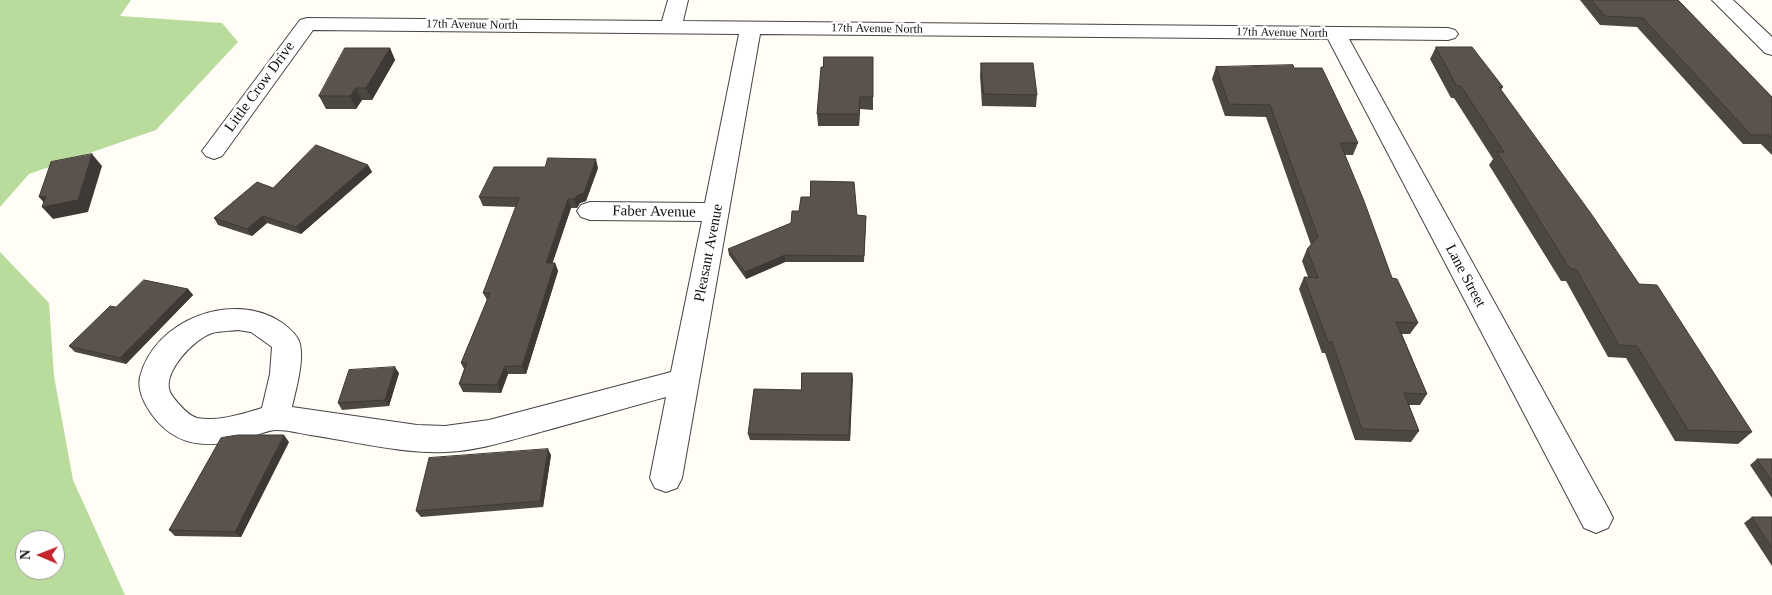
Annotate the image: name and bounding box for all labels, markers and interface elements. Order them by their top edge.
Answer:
street label: 17th Avenue North [426,17,518,33]
street label: 17th Avenue North [831,21,923,37]
street label: 17th Avenue North [1236,25,1328,41]
street label: Little Crow Drive [221,38,299,136]
street label: Faber Avenue [612,202,696,222]
street label: Pleasant Avenue [691,203,727,303]
street label: Lane Street [1441,241,1489,311]
north arrow [15,530,65,580]
text: N [18,550,33,560]

